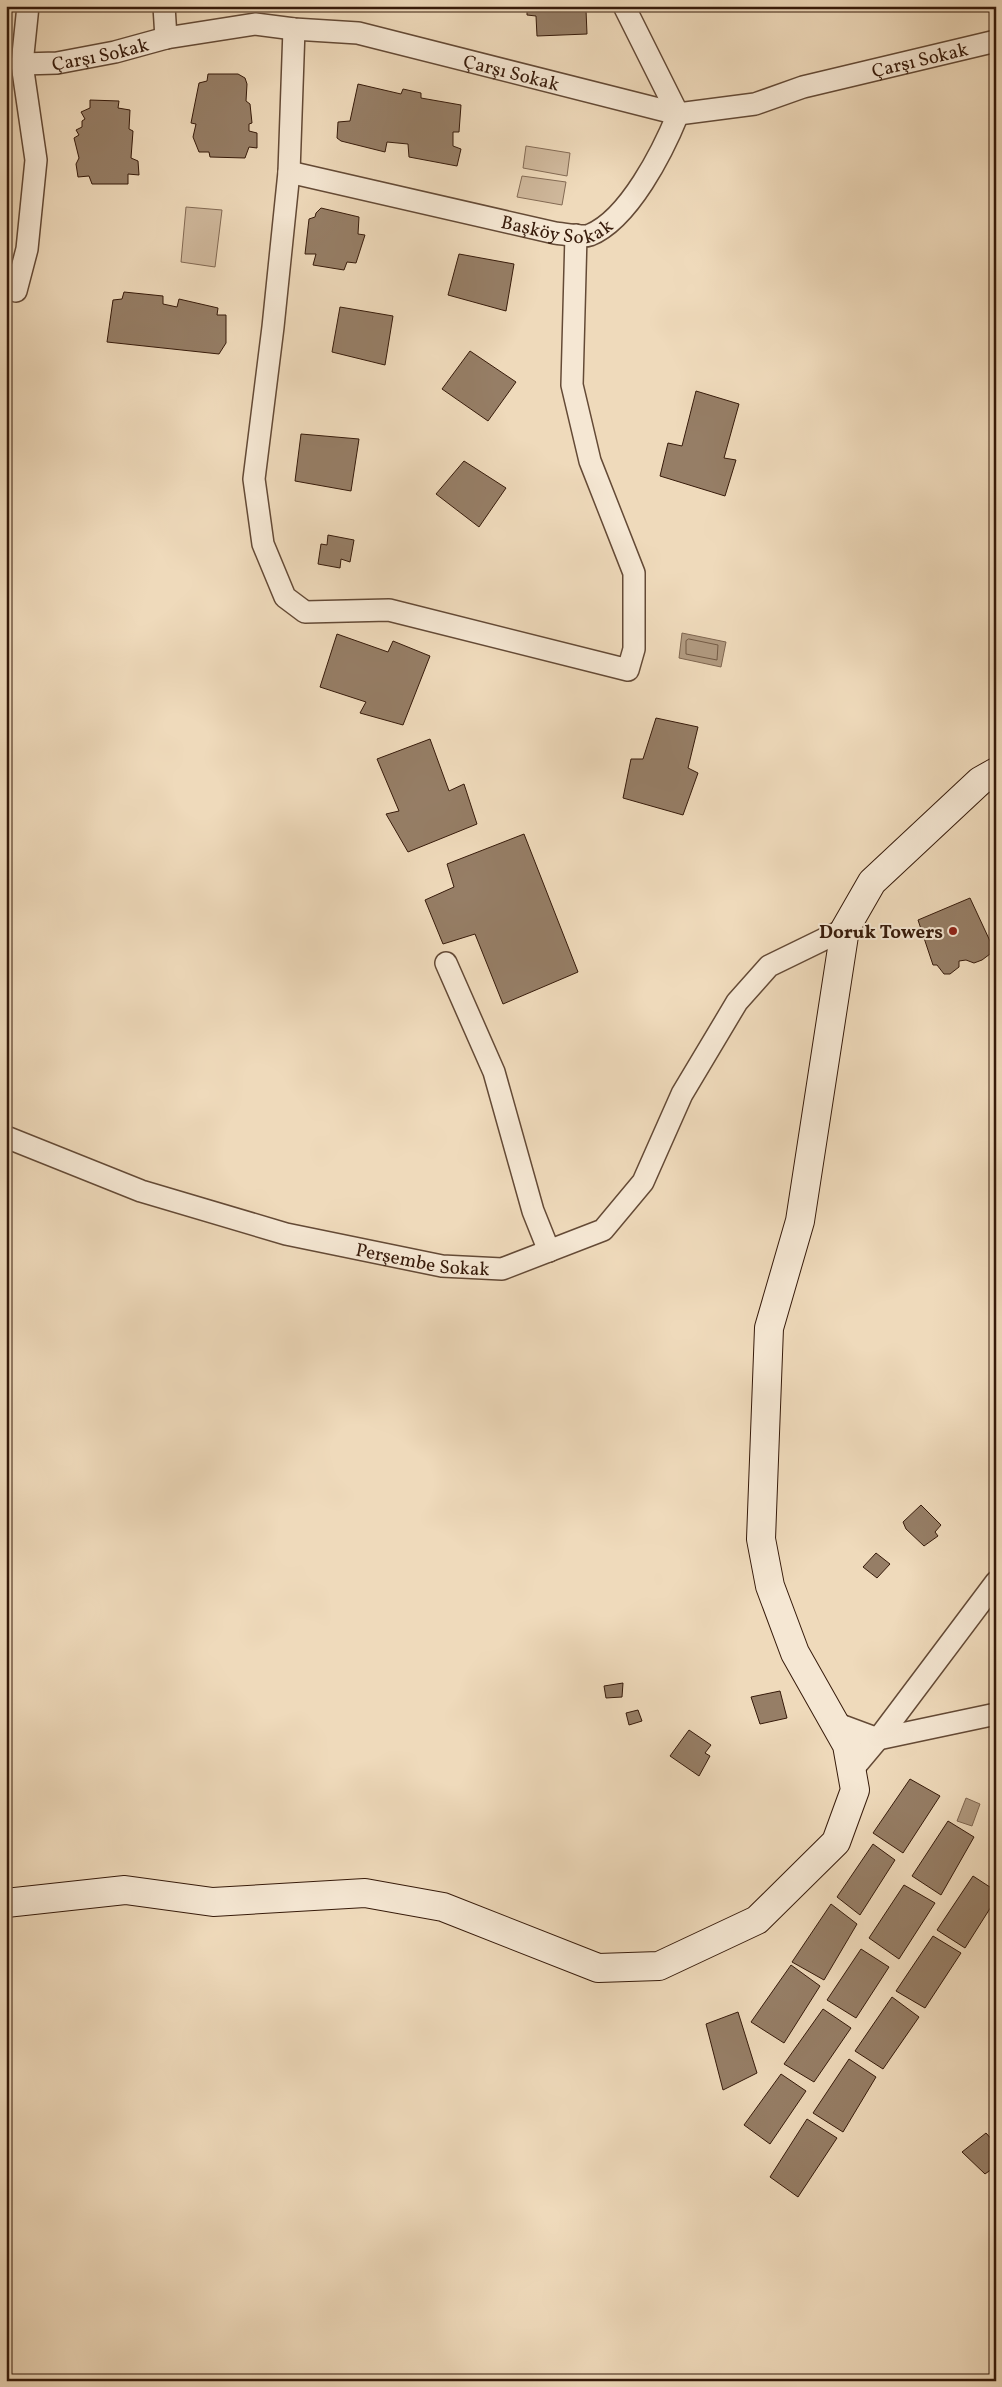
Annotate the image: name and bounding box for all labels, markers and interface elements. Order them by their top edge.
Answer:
street label: Çarşı Sokak [50,32,152,79]
street label: Çarşı Sokak [869,37,971,85]
street label: Çarşı Sokak [460,49,562,98]
street label: Başköy Sokak [498,210,619,251]
place label: Doruk Towers [819,920,943,946]
marker: Doruk Towers [947,925,959,937]
street label: Perşembe Sokak [353,1238,490,1283]

